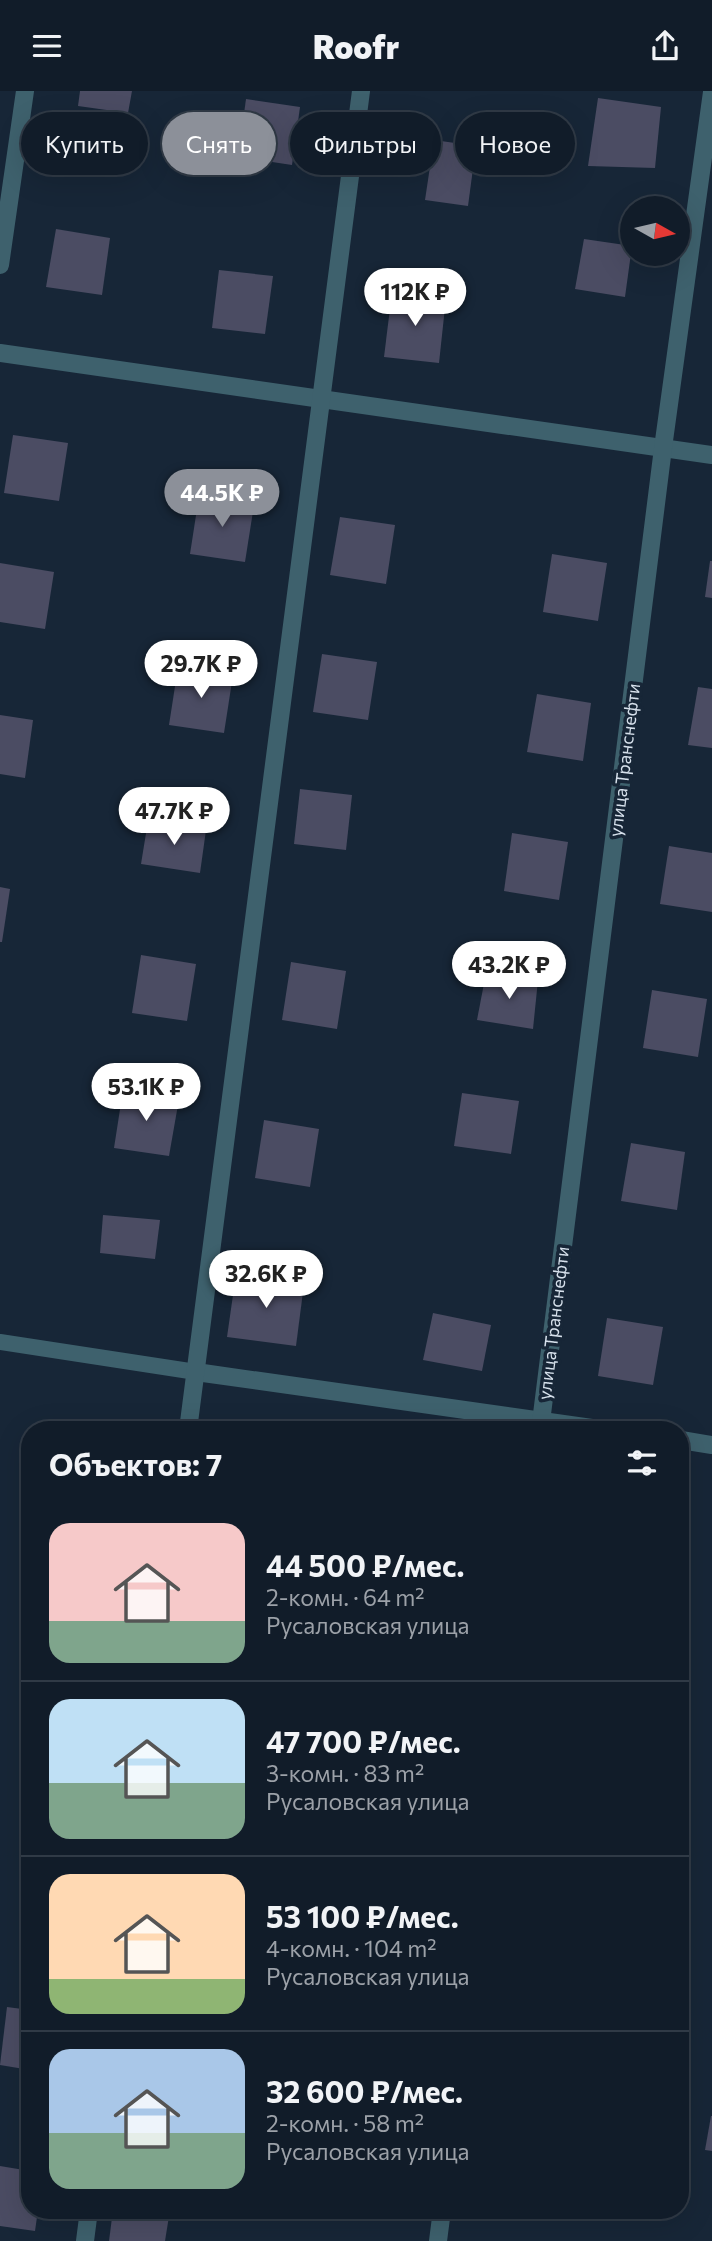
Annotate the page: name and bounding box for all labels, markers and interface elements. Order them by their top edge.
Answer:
text: Roofr [313,26,399,66]
icon: menu [28,27,66,65]
icon: share [646,27,684,65]
chip: Купить [21,112,148,175]
chip: Снять [162,112,276,175]
chip: Фильтры [290,112,441,175]
chip: Новое [455,112,575,175]
north arrow [620,196,690,266]
map controls [620,196,690,266]
pin: 112K ₽ [358,268,472,328]
text: 112K ₽ [380,277,450,305]
pin: 44.5K ₽ [157,469,287,529]
text: 44.5K ₽ [180,478,264,506]
pin: 29.7K ₽ [136,641,266,700]
text: 29.7K ₽ [161,649,241,677]
street label: улица Транснефти [604,682,644,838]
pin: 47.7K ₽ [109,787,239,847]
text: 47.7K ₽ [135,796,213,824]
pin: 43.2K ₽ [444,941,574,1001]
text: 43.2K ₽ [468,950,550,978]
pin: 53.1K ₽ [81,1063,211,1123]
text: 53.1K ₽ [108,1072,184,1100]
street label: улица Транснефти [533,1245,573,1401]
pin: 32.6K ₽ [201,1251,331,1310]
text: 32.6K ₽ [225,1259,307,1287]
icon: filters [623,1444,661,1482]
text: Объектов: 7 [49,1445,222,1482]
text: 44 500 ₽/мес. [266,1546,464,1583]
icon: home [105,1551,189,1635]
text: 2-комн. · 64 m² [266,1583,425,1611]
text: Русаловская улица [266,1611,469,1639]
text: 47 700 ₽/мес. [266,1722,461,1759]
icon: home [105,1727,189,1811]
text: 3-комн. · 83 m² [266,1759,424,1787]
text: Русаловская улица [266,1787,469,1815]
text: 53 100 ₽/мес. [266,1897,459,1934]
icon: home [105,1902,189,1986]
text: 4-комн. · 104 m² [266,1934,436,1962]
text: Русаловская улица [266,1962,469,1990]
text: 32 600 ₽/мес. [266,2072,463,2109]
icon: home [105,2077,189,2161]
text: 2-комн. · 58 m² [266,2109,424,2137]
text: Русаловская улица [266,2137,469,2165]

